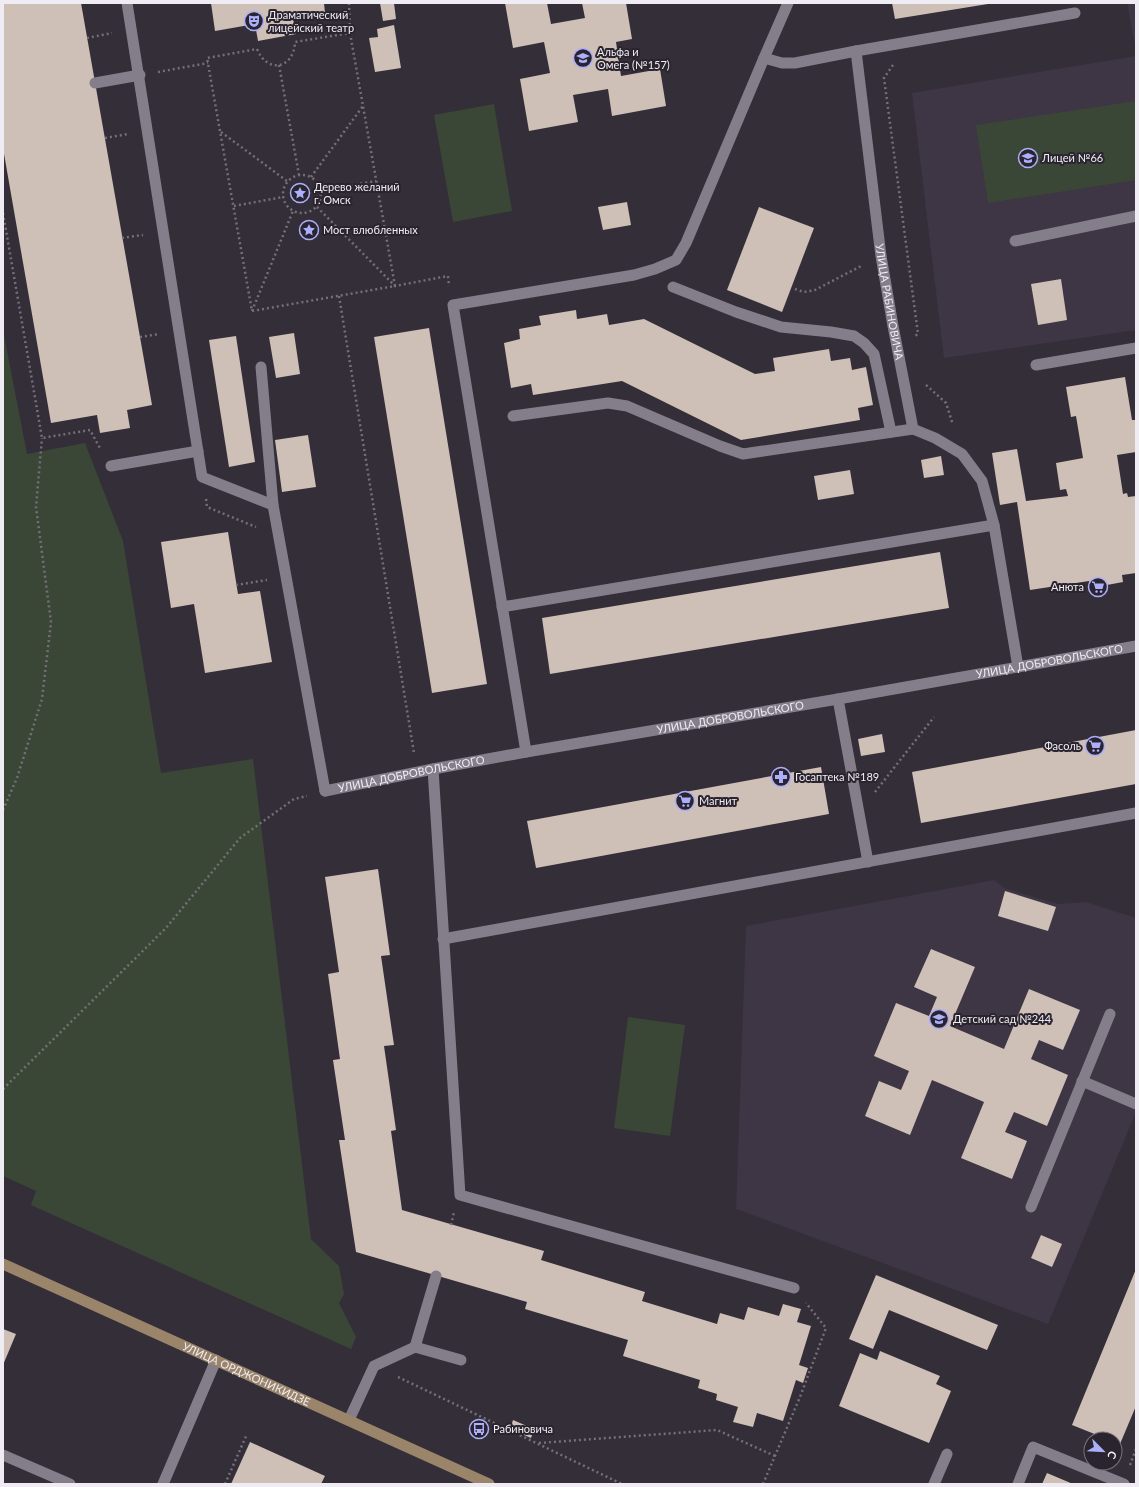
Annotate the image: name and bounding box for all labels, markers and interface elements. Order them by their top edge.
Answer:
place label: Драматический лицейский театр [268,8,354,34]
theatre icon: Драматический лицейский театр [243,10,265,32]
place label: Альфа и Омега (№157) [597,45,670,71]
school or university icon: Альфа и Омега (№157) [572,47,594,69]
school or university icon: Лицей №66 [1017,147,1039,169]
place label: Лицей №66 [1041,151,1103,164]
place label: Дерево желаний г. Омск [314,180,400,206]
place icon: Дерево желаний г. Омск [289,182,311,204]
place icon: Мост влюбленных [298,219,320,241]
place label: Мост влюбленных [323,223,418,236]
street label: УЛИЦА РАБИНОВИЧА [874,243,907,362]
supermarket icon: Анюта [1087,576,1109,598]
place label: Анюта [1051,580,1084,593]
street label: УЛИЦА ДОБРОВОЛЬСКОГО [975,641,1124,680]
street label: УЛИЦА ДОБРОВОЛЬСКОГО [656,698,805,736]
supermarket icon: Фасоль [1084,735,1106,757]
place label: Фасоль [1044,739,1081,752]
street label: УЛИЦА ДОБРОВОЛЬСКОГО [337,753,486,794]
pharmacy icon: Госаптека №189 [770,766,792,788]
place label: Госаптека №189 [795,770,879,783]
supermarket icon: Магнит [674,790,696,812]
place label: Магнит [699,794,738,807]
school or university icon: Детский сад №244 [928,1008,950,1030]
place label: Детский сад №244 [953,1012,1052,1025]
street label: УЛИЦА ОРДЖОНИКИДЗЕ [181,1339,312,1408]
bus stop icon: Рабиновича [468,1418,490,1440]
place label: Рабиновича [493,1422,553,1435]
north arrow [1083,1431,1123,1471]
text: С [1105,1449,1120,1462]

